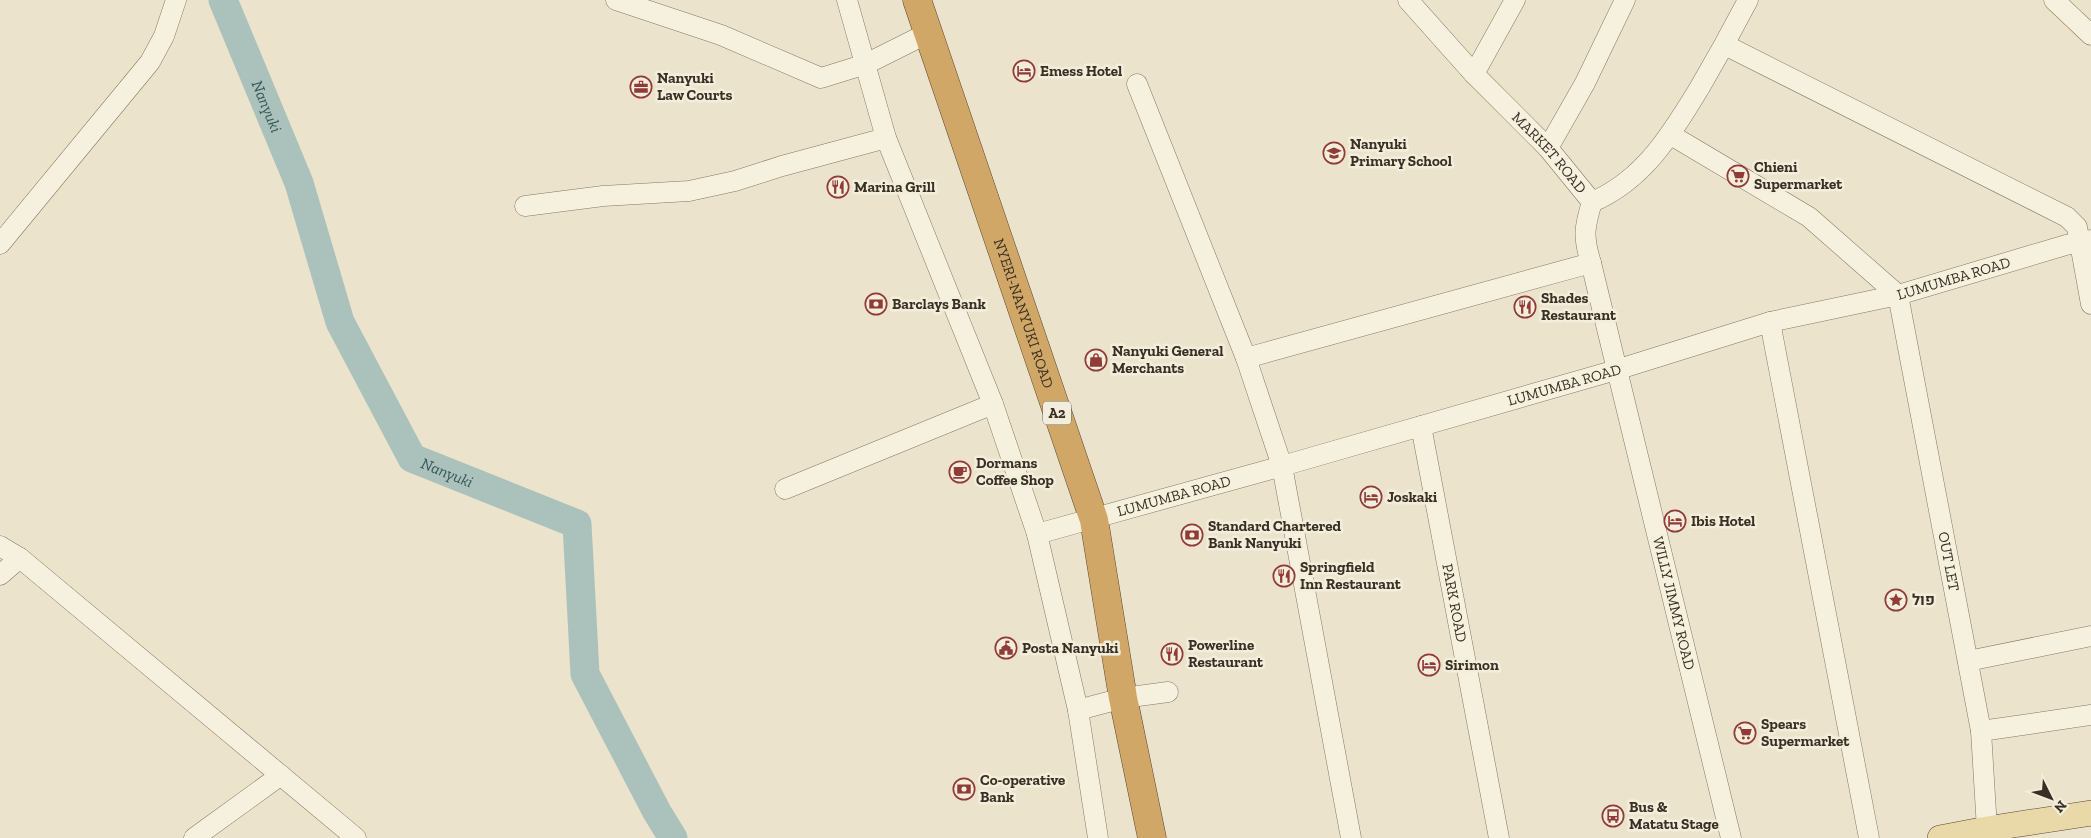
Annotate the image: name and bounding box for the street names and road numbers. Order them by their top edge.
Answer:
street label: MARKET ROAD [1508,108,1590,197]
street label: NYERI-NANYUKI ROAD [990,236,1057,391]
street label: LUMUMBA ROAD [1895,253,2012,304]
street label: LUMUMBA ROAD [1505,360,1623,410]
road number: A2 [1043,402,1071,424]
street label: LUMUMBA ROAD [1115,472,1233,520]
street label: OUT LET [1934,530,1963,593]
street label: WILLY JIMMY ROAD [1649,535,1699,672]
street label: PARK ROAD [1438,562,1471,644]

